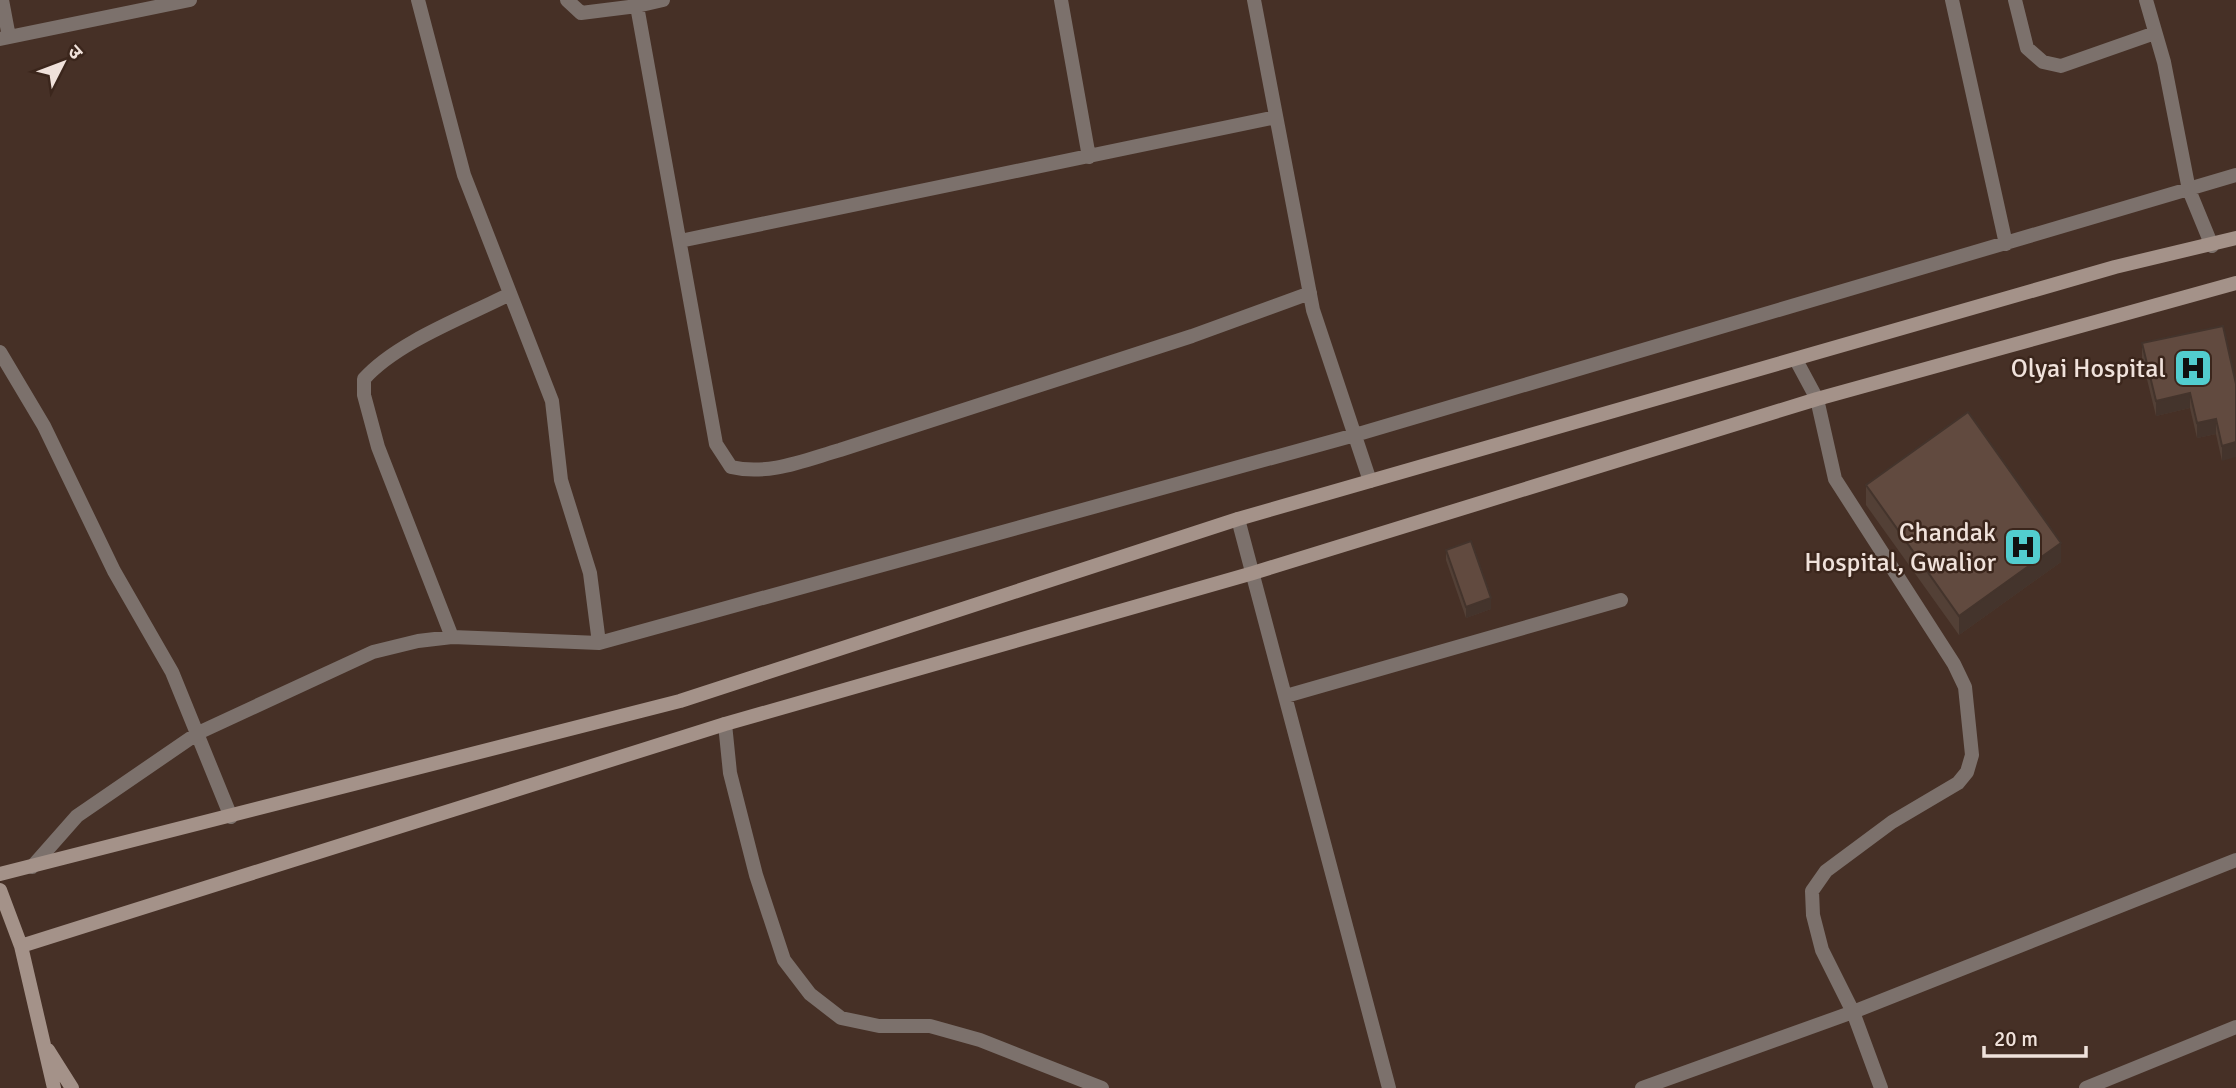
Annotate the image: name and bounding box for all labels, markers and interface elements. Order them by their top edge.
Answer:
north arrow [28,28,98,98]
text: उ [62,40,88,65]
hospital icon: Olyai Hospital [2172,347,2214,389]
place label: Olyai Hospital [2011,353,2166,385]
place label: Chandak Hospital, Gwalior [1804,517,1996,579]
hospital icon: Chandak Hospital, Gwalior [2002,526,2044,568]
scale bar [1984,1014,2086,1058]
text: 20 m [1994,1026,2038,1052]

